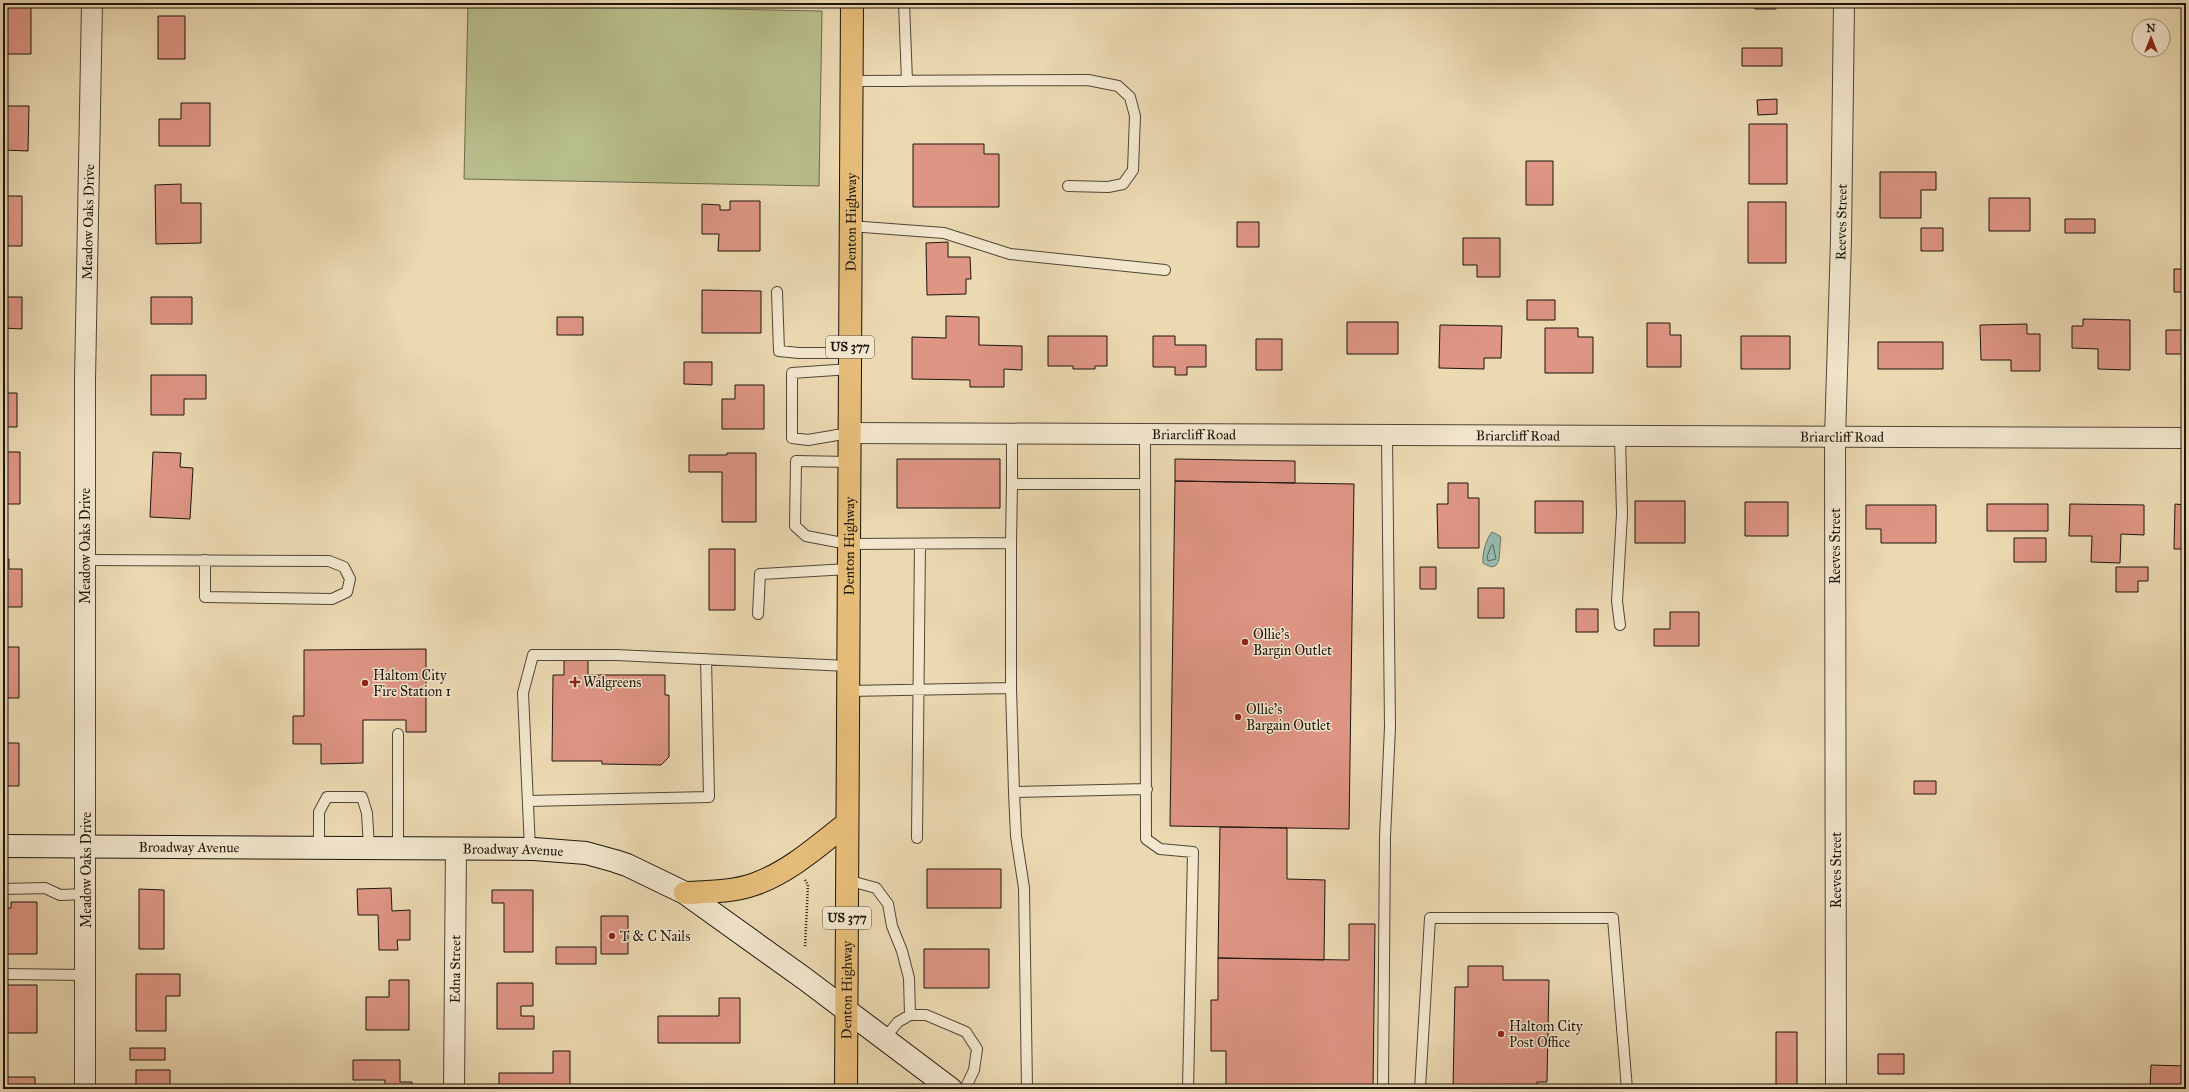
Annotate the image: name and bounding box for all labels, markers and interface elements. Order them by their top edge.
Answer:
north arrow [2131,18,2171,58]
text: N [2146,22,2156,35]
street label: Meadow Oaks Drive [78,164,98,280]
street label: Denton Highway [842,172,860,271]
street label: Reeves Street [1832,184,1850,261]
road number: US 377 [826,336,874,358]
street label: Briarcliff Road [1152,426,1236,443]
street label: Briarcliff Road [1476,427,1560,444]
street label: Briarcliff Road [1800,428,1884,445]
street label: Meadow Oaks Drive [77,488,94,604]
street label: Denton Highway [840,496,858,595]
street label: Reeves Street [1827,508,1844,584]
place label: Ollie's Bargin Outlet [1253,626,1332,659]
marker: Ollie's Bargin Outlet [1240,637,1250,647]
place label: Haltom City Fire Station 1 [373,667,451,700]
place label: Walgreens [583,674,641,691]
marker: Walgreens [570,677,580,687]
marker: Haltom City Fire Station 1 [360,678,370,688]
place label: Ollie's Bargain Outlet [1246,701,1331,734]
marker: Ollie's Bargain Outlet [1233,712,1243,722]
street label: Meadow Oaks Drive [78,812,95,928]
street label: Reeves Street [1828,832,1845,908]
street label: Broadway Avenue [138,838,240,856]
street label: Broadway Avenue [462,840,564,860]
road number: US 377 [823,907,871,929]
place label: T & C Nails [620,928,690,945]
marker: T & C Nails [607,931,617,941]
street label: Edna Street [446,935,464,1003]
street label: Denton Highway [838,940,855,1039]
place label: Haltom City Post Office [1509,1018,1583,1051]
marker: Haltom City Post Office [1496,1029,1506,1039]

